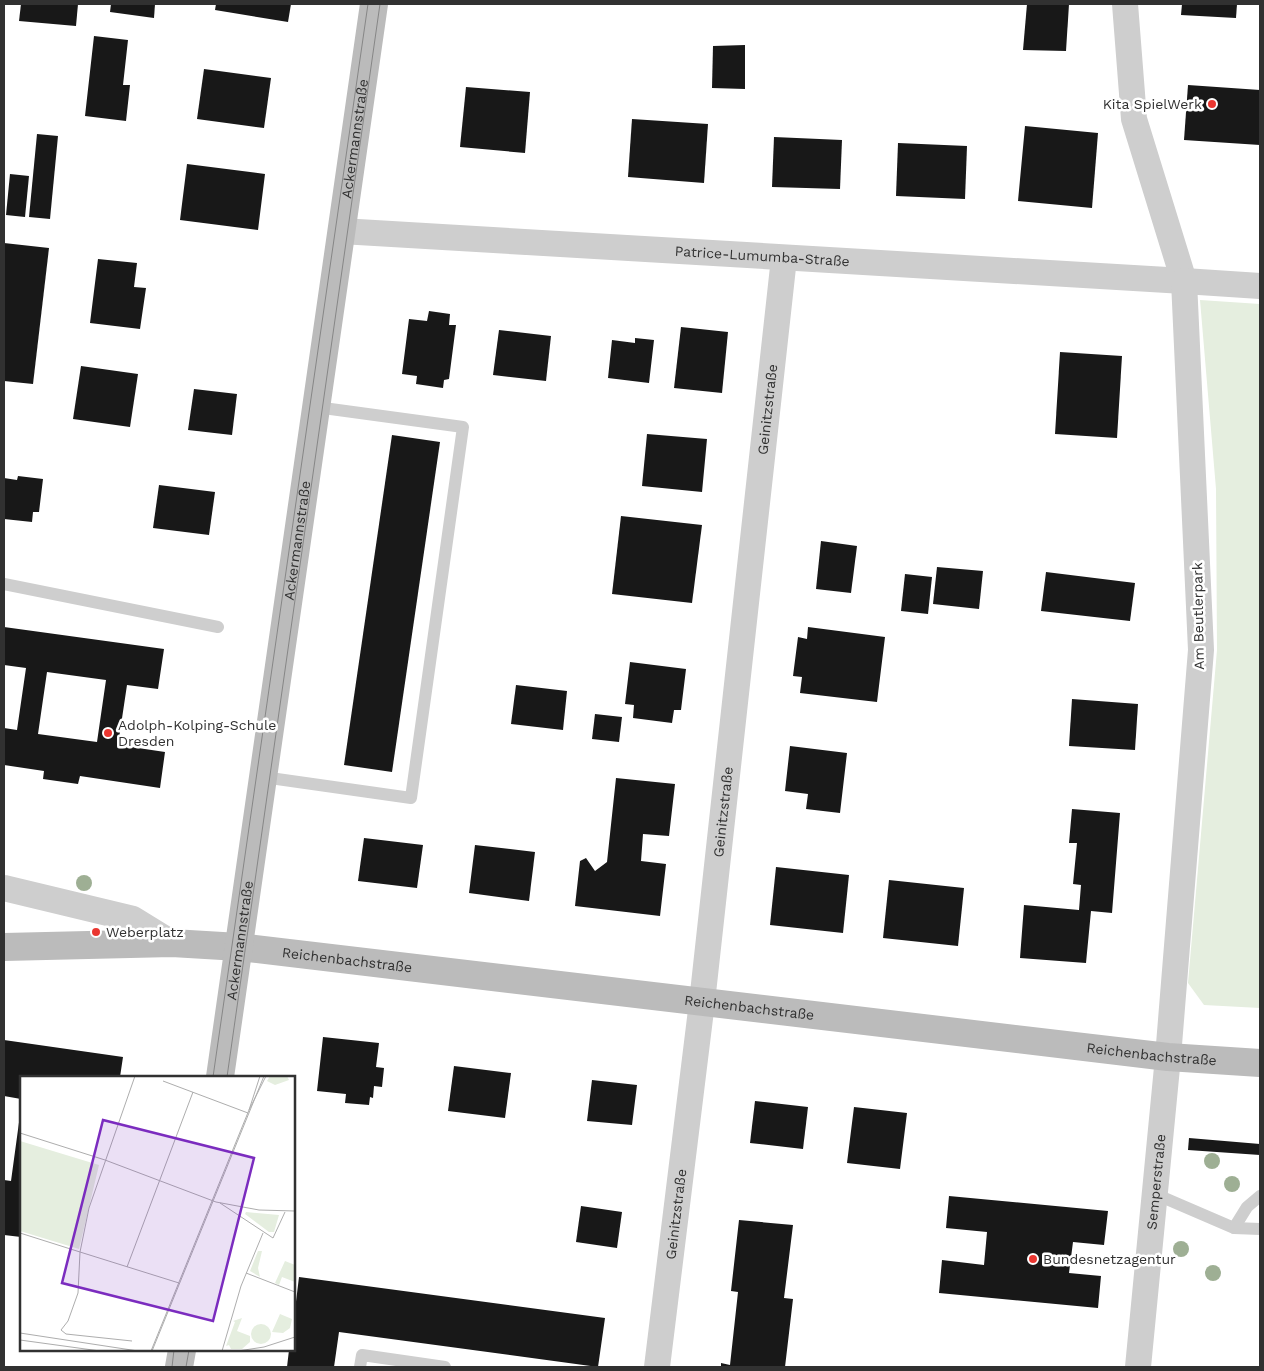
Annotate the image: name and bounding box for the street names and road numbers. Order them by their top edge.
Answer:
street label: Ackermannstraße [338,78,371,199]
street label: Patrice-Lumumba-Straße [674,243,850,269]
street label: Geinitzstraße [754,363,780,456]
street label: Ackermannstraße [281,480,313,601]
street label: Am Beutlerpark [1189,562,1207,670]
street label: Geinitzstraße [710,766,736,858]
street label: Ackermannstraße [223,880,256,1001]
street label: Reichenbachstraße [281,944,413,975]
street label: Reichenbachstraße [683,992,815,1023]
street label: Reichenbachstraße [1086,1039,1217,1068]
street label: Semperstraße [1143,1133,1169,1230]
street label: Geinitzstraße [662,1168,689,1260]

